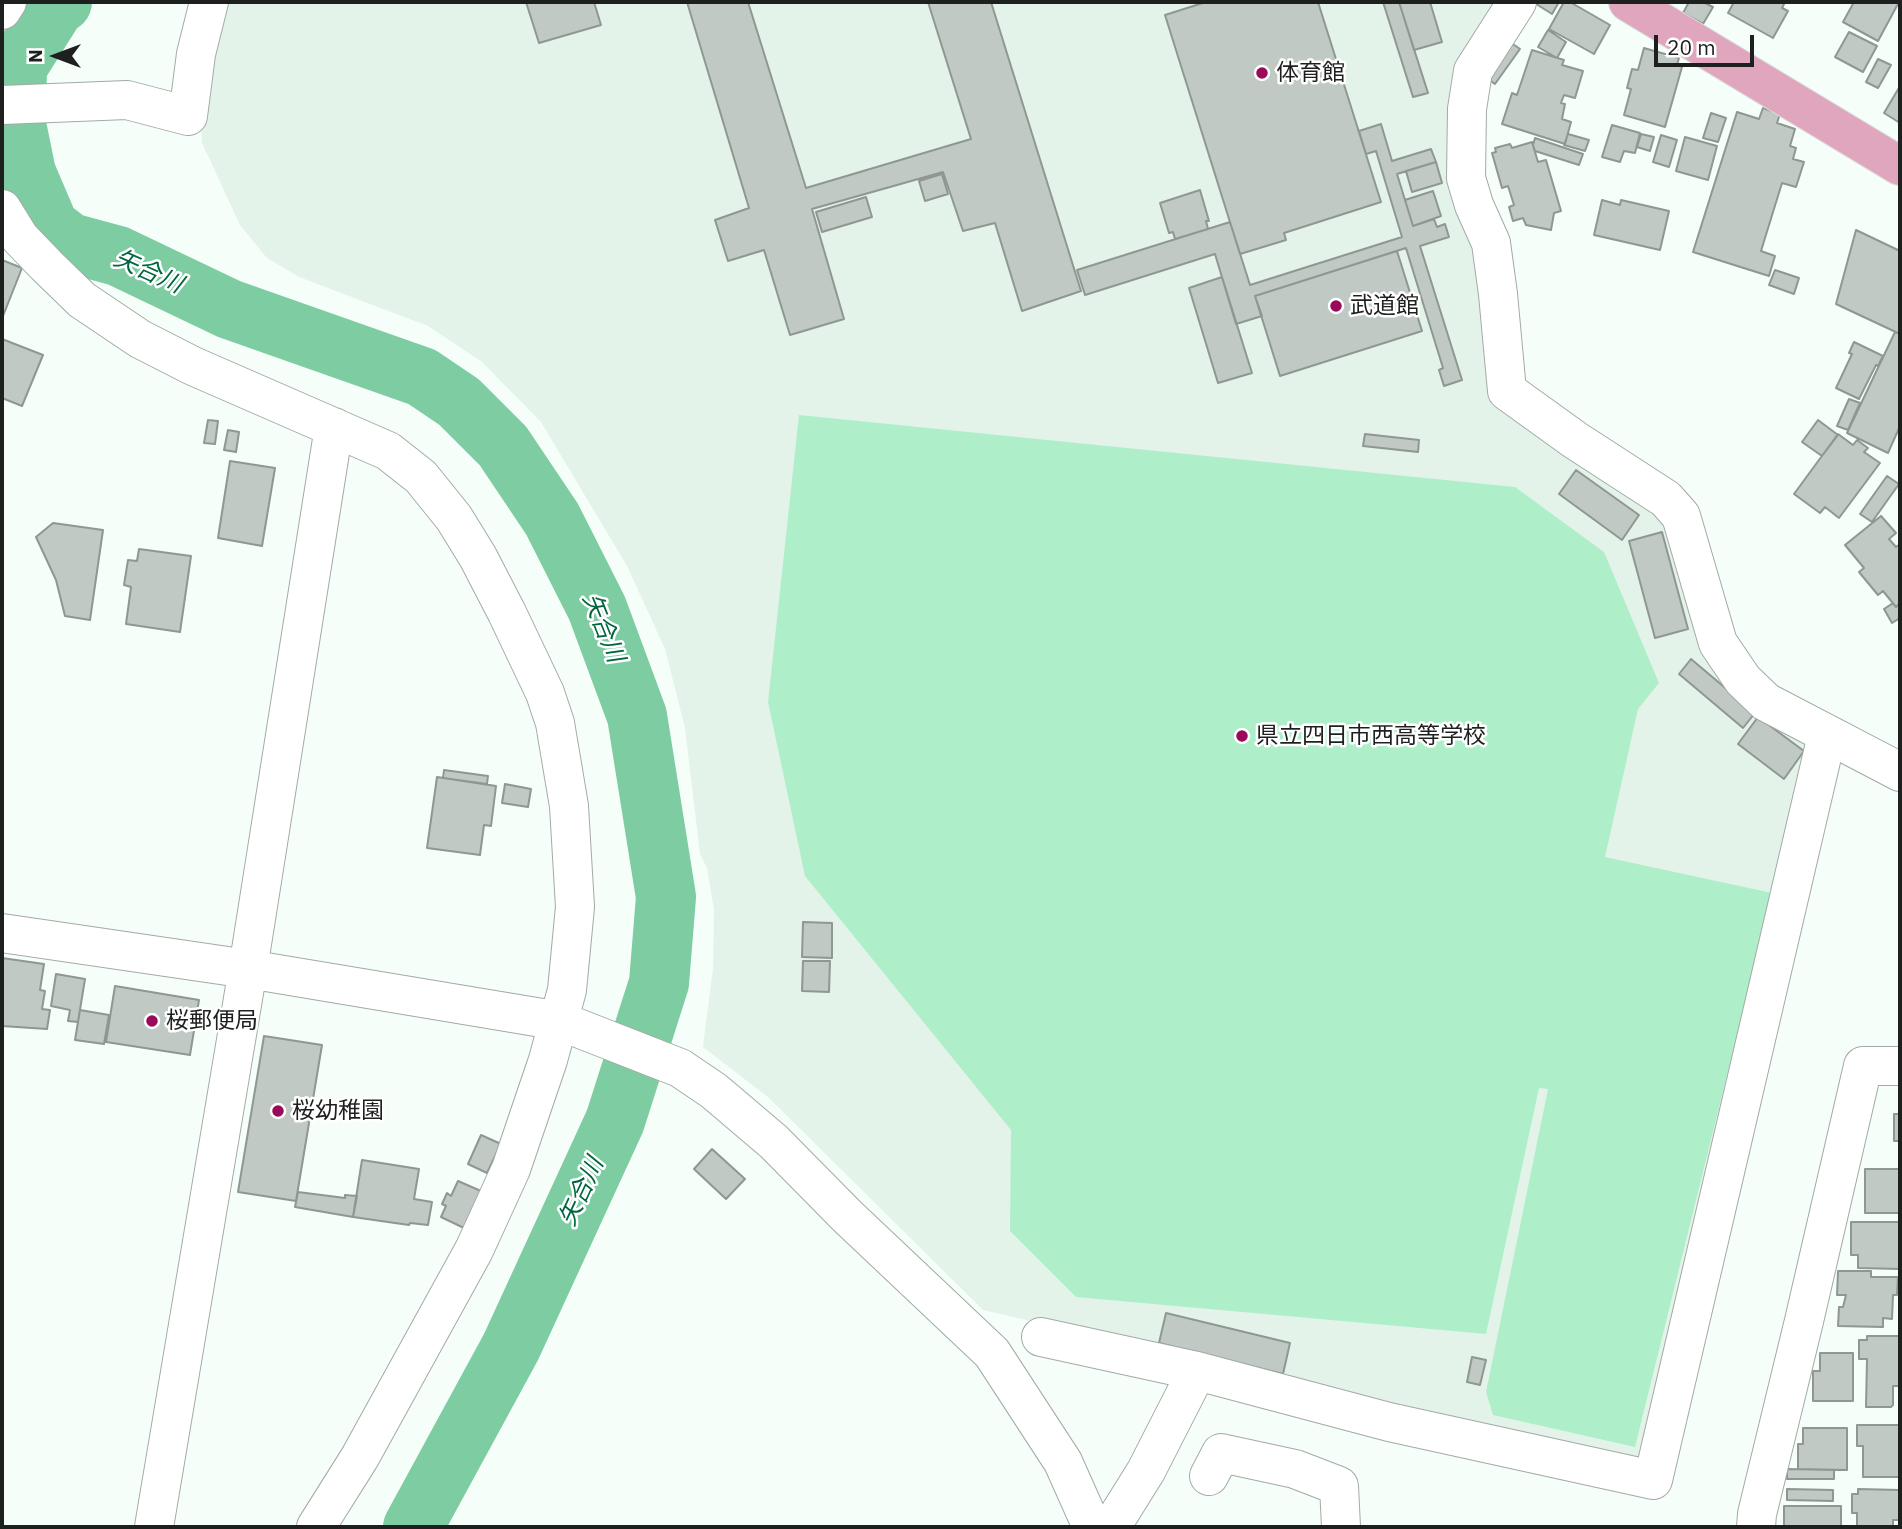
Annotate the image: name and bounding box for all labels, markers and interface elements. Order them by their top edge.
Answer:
north arrow [21,21,91,91]
scale bar [1657,21,1757,65]
text: 20 m [1667,33,1716,61]
text: N [23,49,47,63]
place label: 体育館 [1276,59,1345,87]
marker: 体育館 [1254,65,1270,81]
water label: 矢合川 [109,244,187,300]
place label: 武道館 [1350,292,1419,320]
marker: 武道館 [1328,298,1344,314]
water label: 矢合川 [576,589,630,667]
place label: 県立四日市西高等学校 [1256,722,1486,750]
marker: 県立四日市西高等学校 [1234,728,1250,744]
place label: 桜郵便局 [166,1007,258,1035]
marker: 桜郵便局 [144,1013,160,1029]
place label: 桜幼稚園 [292,1097,384,1125]
marker: 桜幼稚園 [270,1103,286,1119]
water label: 矢合川 [554,1153,610,1231]

